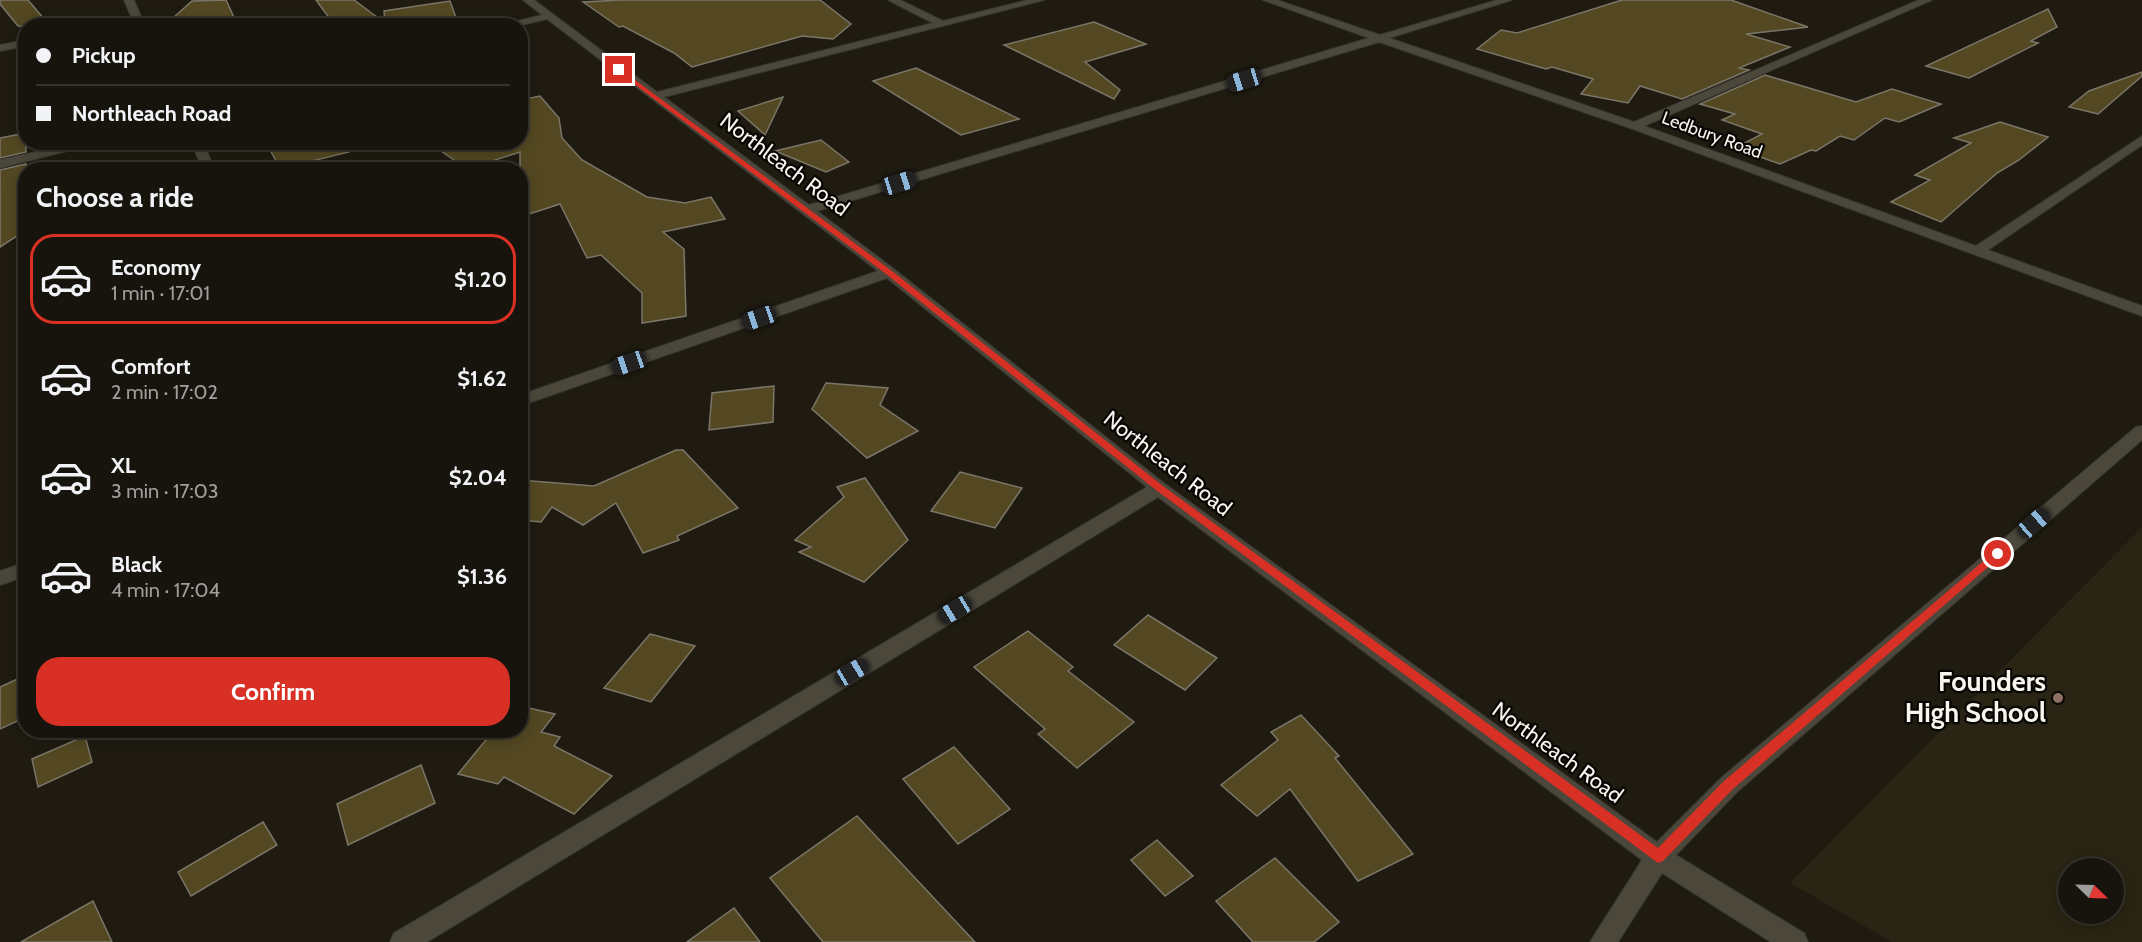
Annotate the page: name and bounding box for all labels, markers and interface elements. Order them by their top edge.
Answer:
text: Pickup [72,42,136,69]
route end [605,56,632,83]
car [1224,66,1264,94]
text: Northleach Road [72,100,231,127]
street label: Northleach Road [715,107,855,222]
street label: Ledbury Road [1659,107,1765,163]
car [879,169,919,197]
text: Choose a ride [36,181,194,214]
icon: car [39,252,93,306]
text: Economy [111,254,201,281]
text: $1.20 [454,266,507,293]
text: 1 min · 17:01 [111,281,210,305]
car [739,304,779,332]
car [609,349,649,377]
icon: car [39,351,93,405]
text: Comfort [111,353,190,380]
text: $1.62 [457,365,507,392]
text: 2 min · 17:02 [111,380,218,404]
street label: Northleach Road [1098,405,1237,522]
icon: car [39,450,93,504]
text: XL [111,452,136,479]
text: $2.04 [449,464,507,491]
text: 3 min · 17:03 [111,479,219,503]
car [2015,504,2053,542]
route start [1984,540,2011,567]
icon: car [39,549,93,603]
text: Black [111,551,162,578]
text: $1.36 [457,563,507,590]
text: 4 min · 17:04 [111,578,220,602]
car [935,593,975,627]
car [832,655,872,689]
button: Confirm [36,657,510,726]
place label: Founders High School [1905,665,2046,729]
marker: Founders High School [2051,691,2065,705]
street label: Northleach Road [1487,696,1628,809]
north arrow [2058,858,2124,924]
map controls [2058,858,2124,924]

